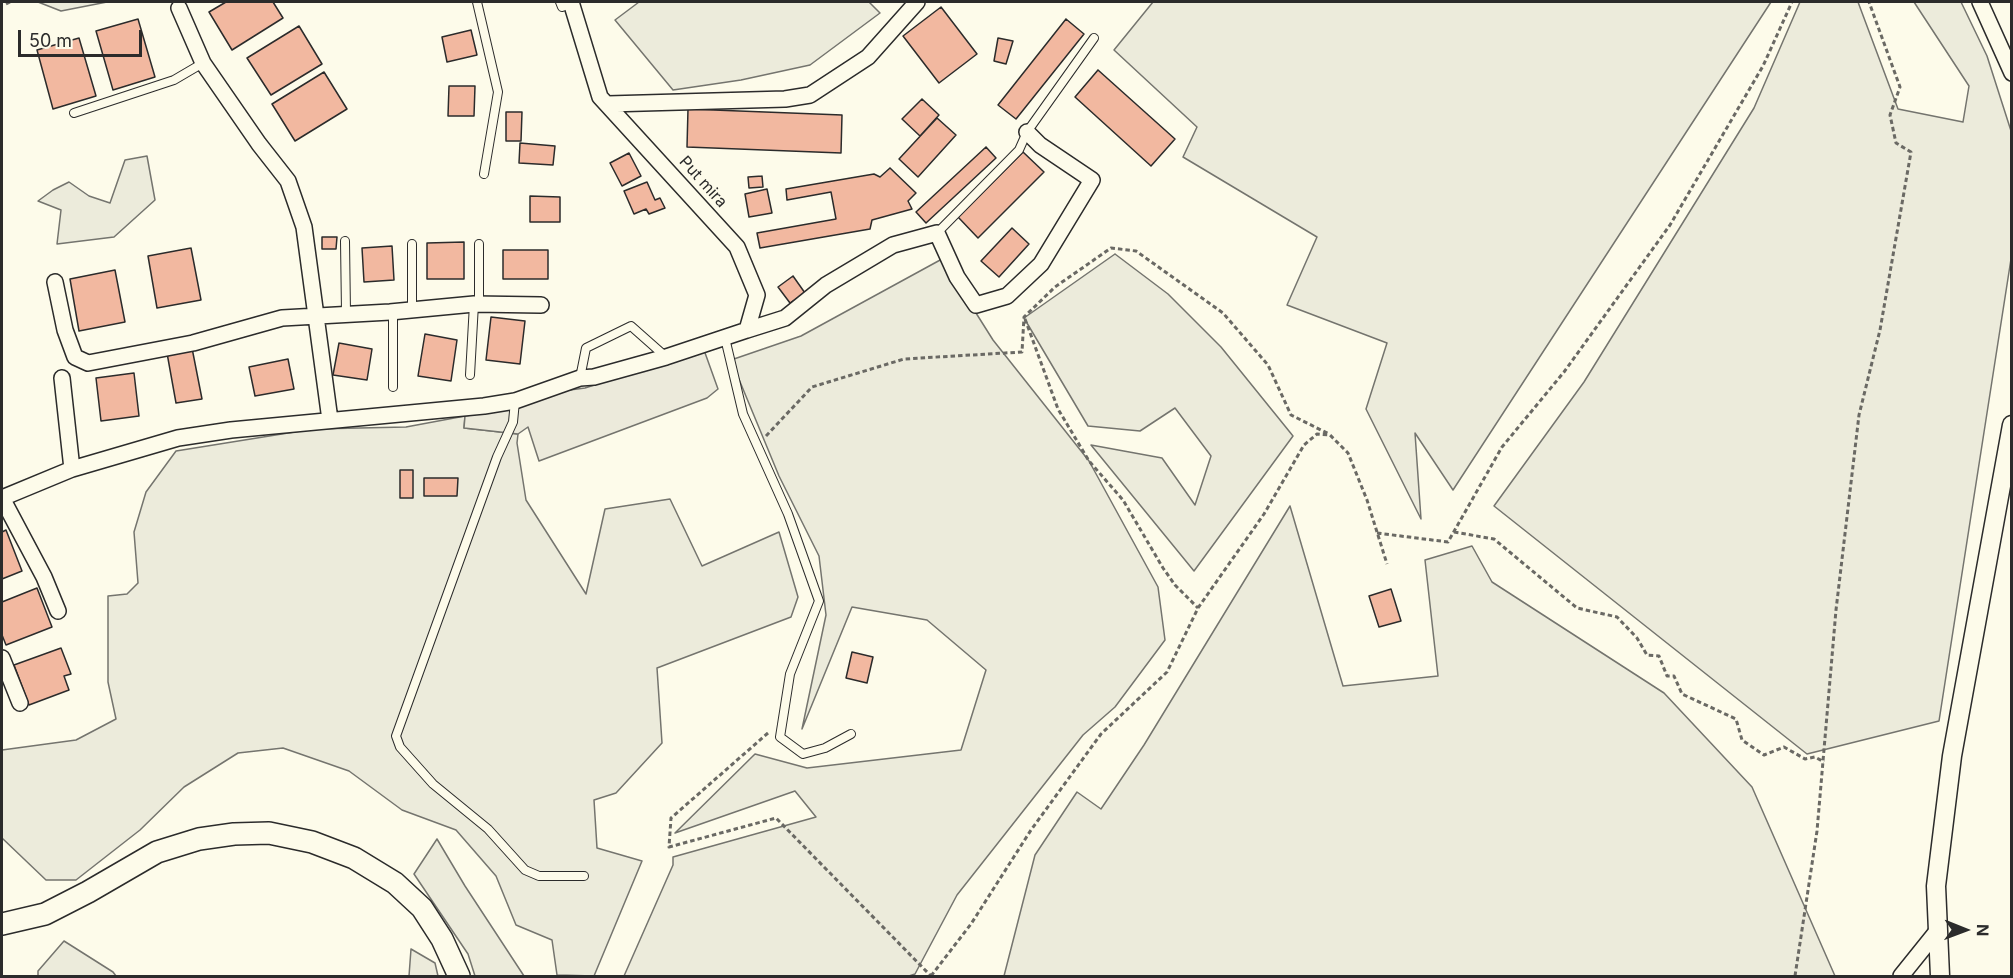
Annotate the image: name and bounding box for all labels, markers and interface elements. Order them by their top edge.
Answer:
scale bar [21,18,146,56]
text: 50 m [29,30,72,51]
street label: Put mira [675,152,731,212]
north arrow [1935,900,1995,960]
text: N [1973,924,1993,937]

